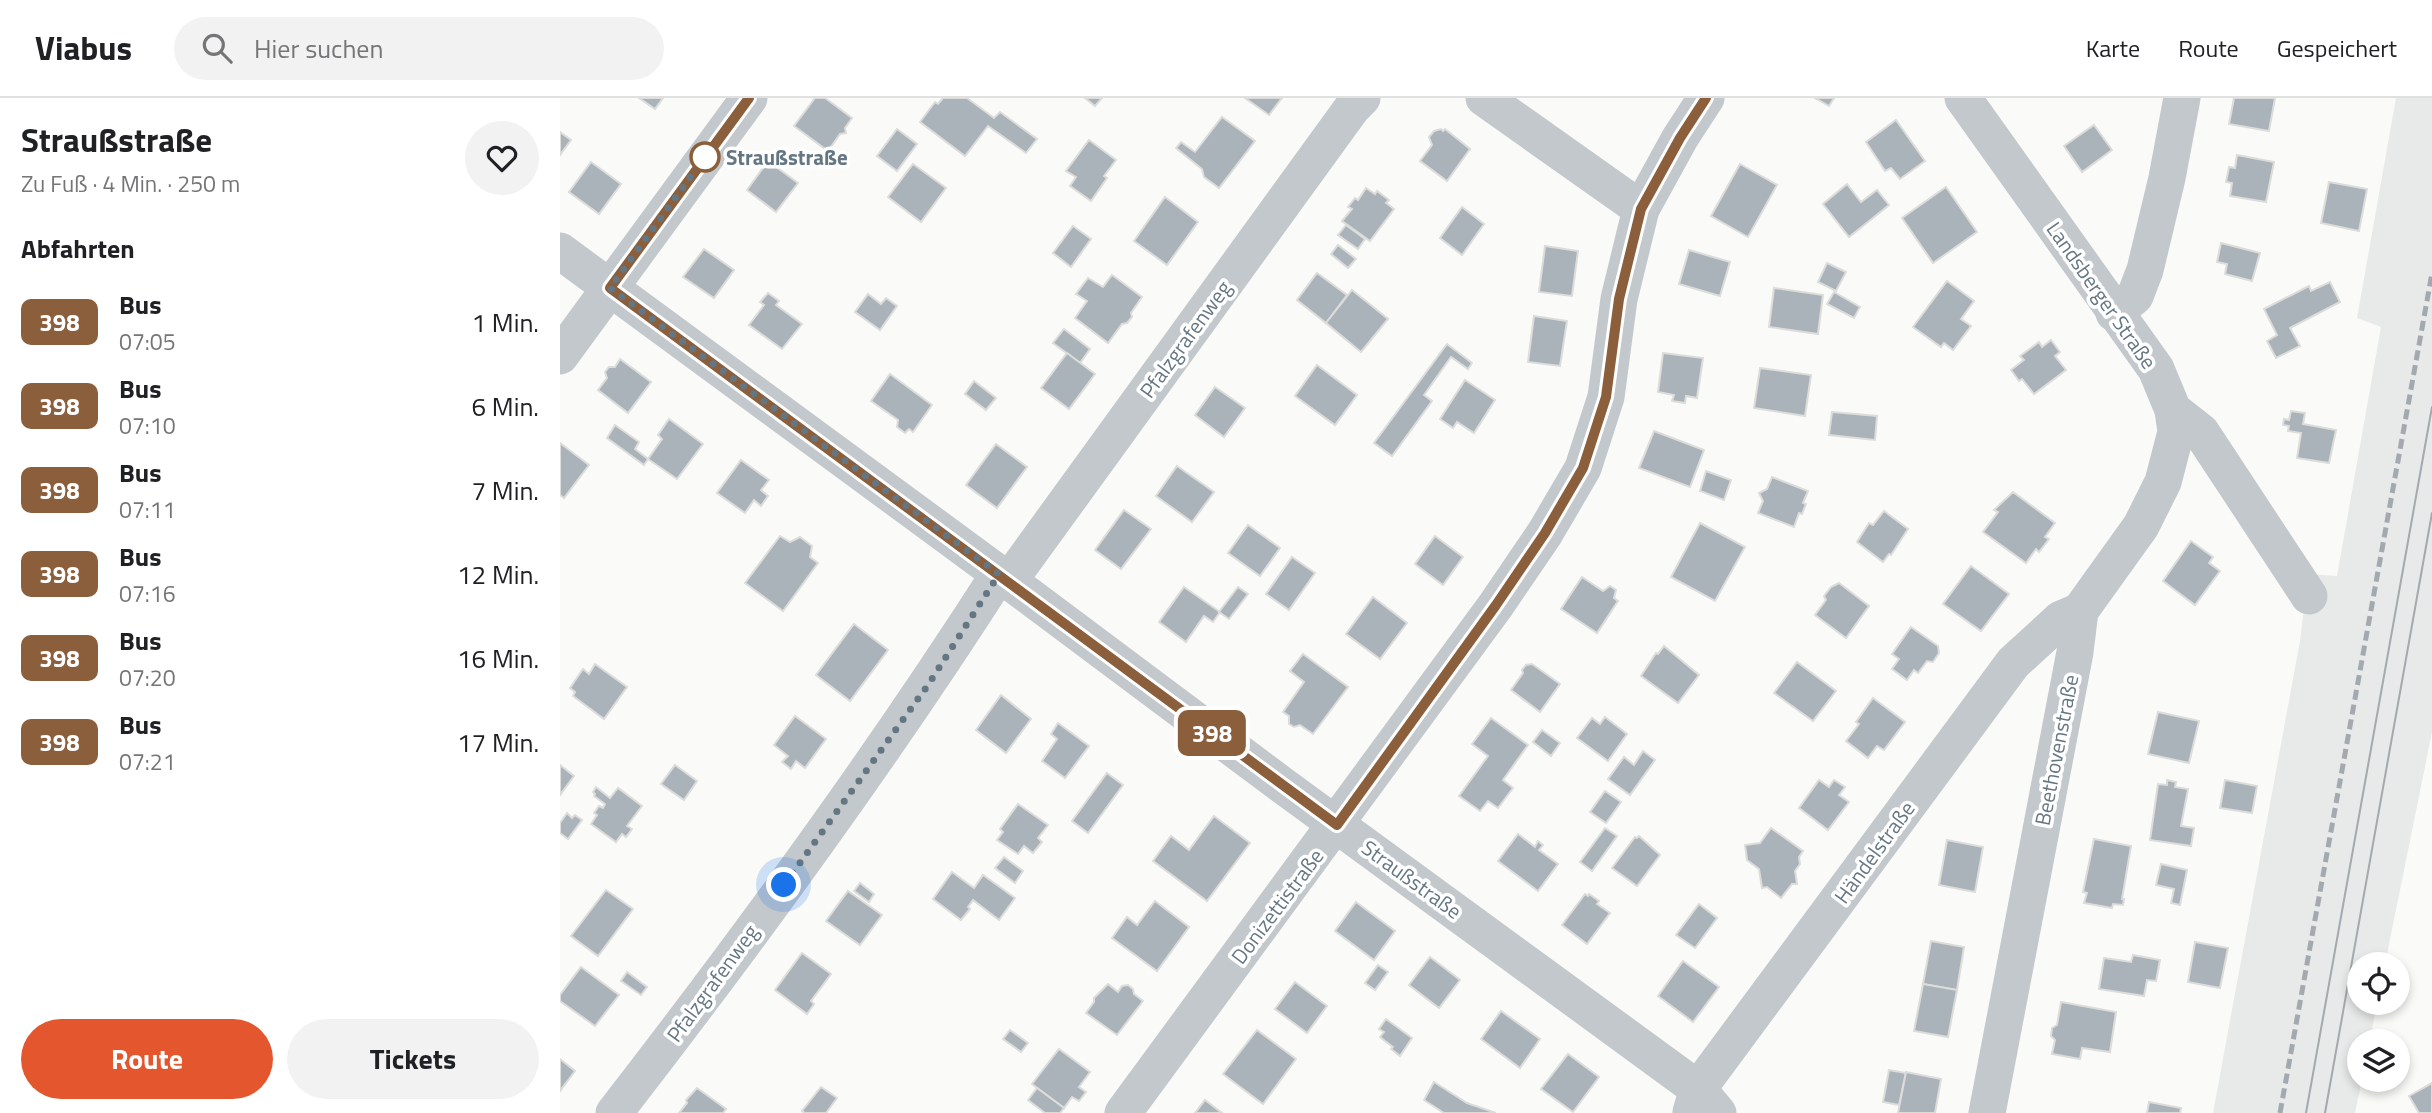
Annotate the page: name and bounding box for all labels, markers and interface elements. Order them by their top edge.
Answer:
search box [174,17,664,80]
text: Viabus [35,23,132,73]
icon: search [198,29,236,67]
text: Hier suchen [254,29,383,68]
text: Karte [2086,30,2140,66]
text: Route [2178,30,2239,66]
text: Gespeichert [2277,30,2397,66]
text: Straußstraße [21,115,212,165]
button: heart [465,121,539,195]
place label: Straußstraße [726,141,848,173]
marker: Straußstraße [690,142,720,172]
text: Zu Fuß · 4 Min. · 250 m [21,166,240,201]
street label: Landsberger Straße [2039,215,2165,375]
text: Abfahrten [21,229,135,268]
street label: Pfalzgrafenweg [1131,273,1239,405]
text: Bus [119,285,161,324]
text: 1 Min. [472,303,539,342]
text: 398 [39,304,80,340]
text: 07:05 [119,324,176,359]
text: Bus [119,369,161,408]
text: 6 Min. [472,387,539,426]
text: 398 [39,388,80,424]
text: 07:10 [119,408,176,443]
text: Bus [119,453,161,492]
text: 7 Min. [472,471,539,510]
text: 398 [39,472,80,508]
text: 07:11 [119,492,176,527]
text: Bus [119,537,161,576]
text: 12 Min. [457,555,539,594]
text: 398 [39,556,80,592]
text: 07:16 [119,576,176,611]
text: Bus [119,621,161,660]
text: 16 Min. [457,639,539,678]
text: 398 [39,640,80,676]
text: 07:20 [119,660,176,695]
street label: Beethovenstraße [2026,672,2086,828]
text: Bus [119,705,161,744]
line badge: 398 [1172,710,1252,756]
text: 398 [1192,715,1232,751]
text: 17 Min. [457,723,539,762]
text: 398 [39,724,80,760]
text: 07:21 [119,744,176,779]
street label: Händelstraße [1826,794,1922,910]
street label: Straußstraße [1355,832,1469,926]
street label: Donizettistraße [1223,841,1331,971]
your location [766,867,801,902]
street label: Pfalzgrafenweg [658,917,766,1049]
map controls [2347,952,2410,1092]
button: locate [2347,952,2410,1015]
button: Route [21,1019,273,1099]
button: Tickets [287,1019,539,1099]
button: layers [2347,1029,2410,1092]

